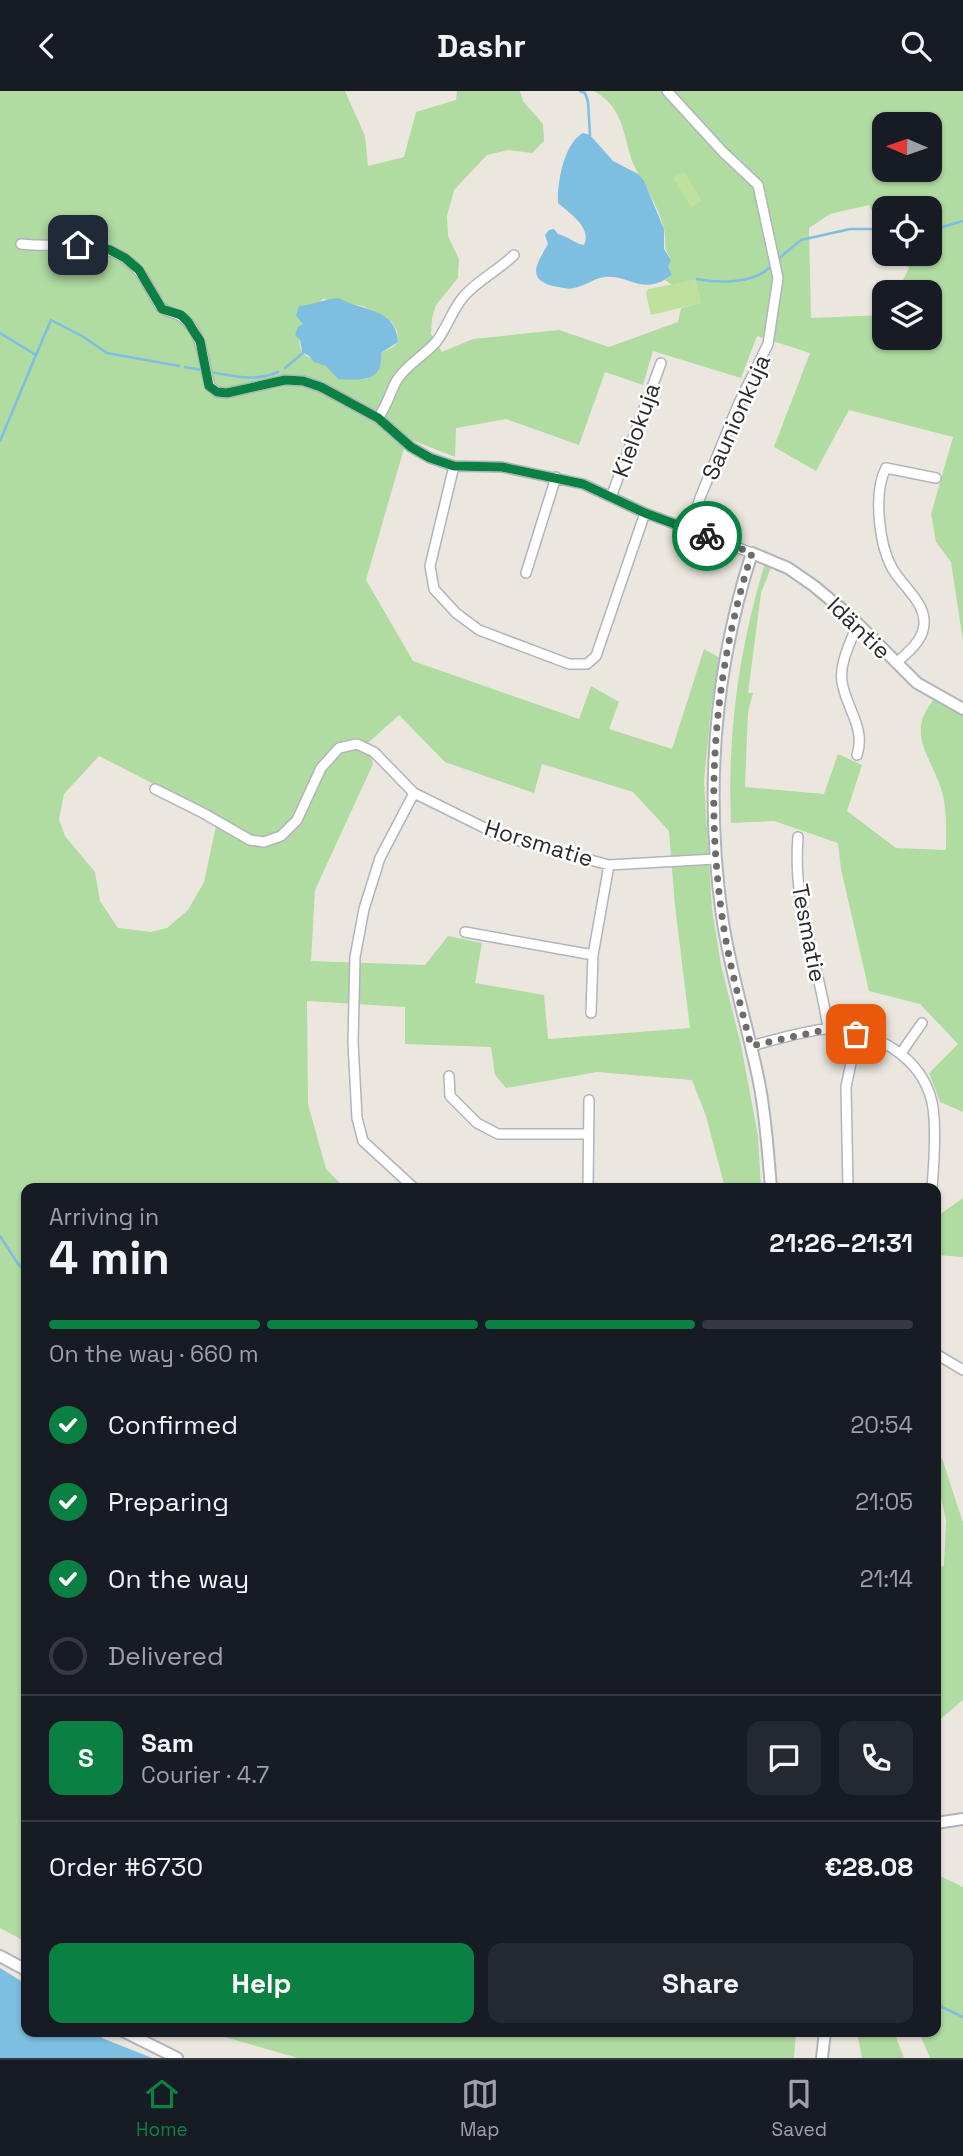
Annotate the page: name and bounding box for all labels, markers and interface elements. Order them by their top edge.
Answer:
text: Dashr [437,26,526,66]
icon: back [28,27,66,65]
icon: search [897,27,935,65]
north arrow [872,112,942,182]
map controls [872,112,942,350]
button: locate [872,196,942,266]
pin [48,215,108,275]
icon: home [59,226,97,264]
button: layers [872,280,942,350]
street label: Saunionkuja [695,349,777,485]
street label: Kielokuja [605,379,667,481]
courier [672,501,742,571]
icon: bike [688,517,726,555]
street label: Idäntie [821,590,897,666]
street label: Horsmatie [481,812,597,874]
street label: Tesmatie [785,882,833,984]
pin [826,1004,886,1064]
icon: bag [837,1015,875,1053]
text: Arriving in [49,1202,159,1232]
text: 21:26–21:31 [769,1226,913,1260]
text: 4 min [49,1229,170,1287]
text: On the way · 660 m [49,1339,259,1369]
icon: check [49,1406,87,1444]
text: Confirmed [108,1408,238,1442]
text: 20:54 [850,1410,913,1440]
icon: check [49,1483,87,1521]
text: Preparing [108,1485,229,1519]
text: 21:05 [855,1487,913,1517]
icon: check [49,1560,87,1598]
text: On the way [108,1562,249,1596]
text: 21:14 [860,1564,913,1594]
text: Delivered [108,1639,224,1673]
button: chat [747,1721,821,1795]
button: phone [839,1721,913,1795]
text: Sam [141,1726,194,1760]
text: S [78,1741,94,1775]
text: Courier · 4.7 [141,1760,269,1790]
text: Order #6730 [49,1850,203,1884]
text: €28.08 [824,1850,913,1884]
button: Help [49,1943,474,2023]
button: Share [488,1943,913,2023]
tab: Home [136,2075,188,2142]
tab: Map [460,2075,500,2142]
tab: Saved [772,2075,827,2142]

